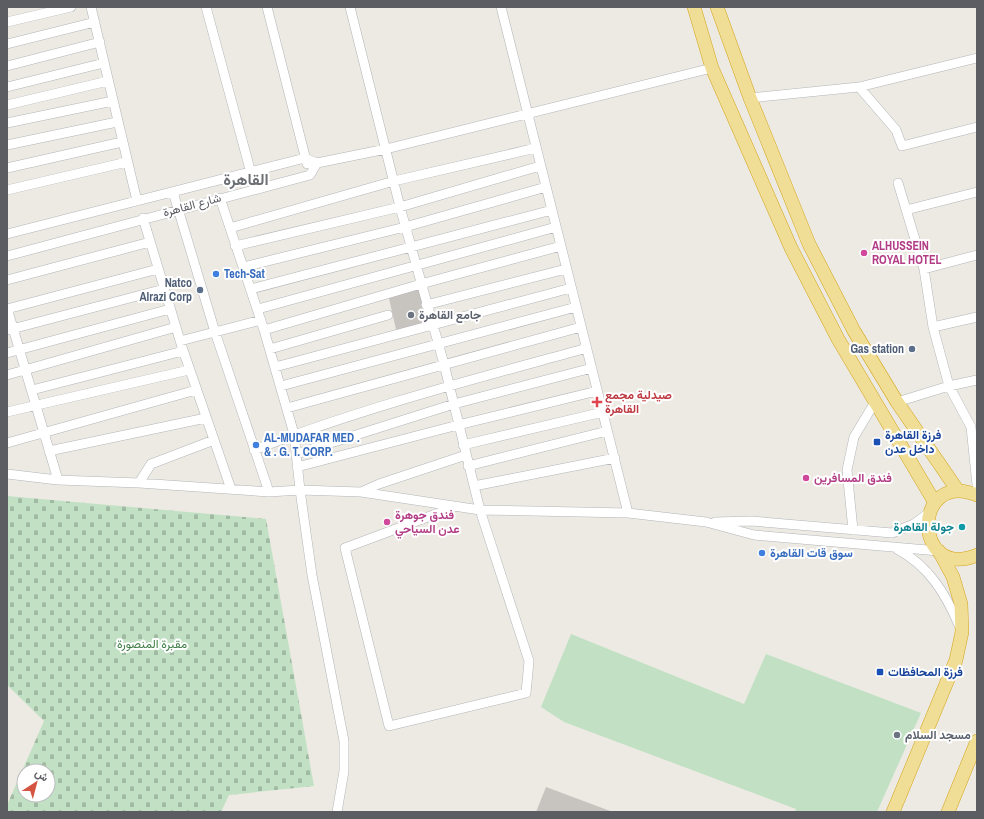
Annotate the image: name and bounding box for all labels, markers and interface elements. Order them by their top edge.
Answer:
district label: القاهرة [223,168,269,190]
street label: شارع القاهرة [161,190,223,221]
place label: ALHUSSEIN ROYAL HOTEL [872,238,941,268]
marker: ALHUSSEIN ROYAL HOTEL [859,248,869,258]
place label: Tech-Sat [224,266,266,282]
marker: Tech-Sat [211,269,221,279]
place label: Natco Alrazi Corp [140,275,192,305]
marker: Natco Alrazi Corp [195,285,205,295]
place label: جامع القاهرة [419,307,481,323]
marker: جامع القاهرة [406,310,416,320]
place label: Gas station [850,341,904,357]
marker: Gas station [907,344,917,354]
place label: صيدلية مجمع القاهرة [605,387,672,417]
marker: صيدلية مجمع القاهرة [592,397,602,407]
place label: فرزة القاهرة داخل عدن [885,427,942,457]
place label: AL-MUDAFAR MED . & . G. T. CORP. [264,430,360,460]
marker: فرزة القاهرة داخل عدن [872,437,882,447]
marker: AL-MUDAFAR MED . & . G. T. CORP. [251,440,261,450]
place label: فندق المسافرين [814,470,892,486]
marker: فندق المسافرين [801,473,811,483]
place label: فندق جوهرة عدن السياحي [395,507,460,539]
marker: فندق جوهرة عدن السياحي [382,517,392,527]
place label: جولة القاهرة [894,519,954,535]
marker: جولة القاهرة [957,522,967,532]
place label: سوق قات القاهرة [770,545,853,561]
marker: سوق قات القاهرة [757,548,767,558]
park label: مقبرة المنصورة [117,636,187,652]
place label: فرزة المحافظات [888,664,963,680]
marker: فرزة المحافظات [875,667,885,677]
place label: مسجد السلام [905,727,971,743]
marker: مسجد السلام [892,730,902,740]
north arrow [16,763,56,803]
text: ش [32,765,51,784]

